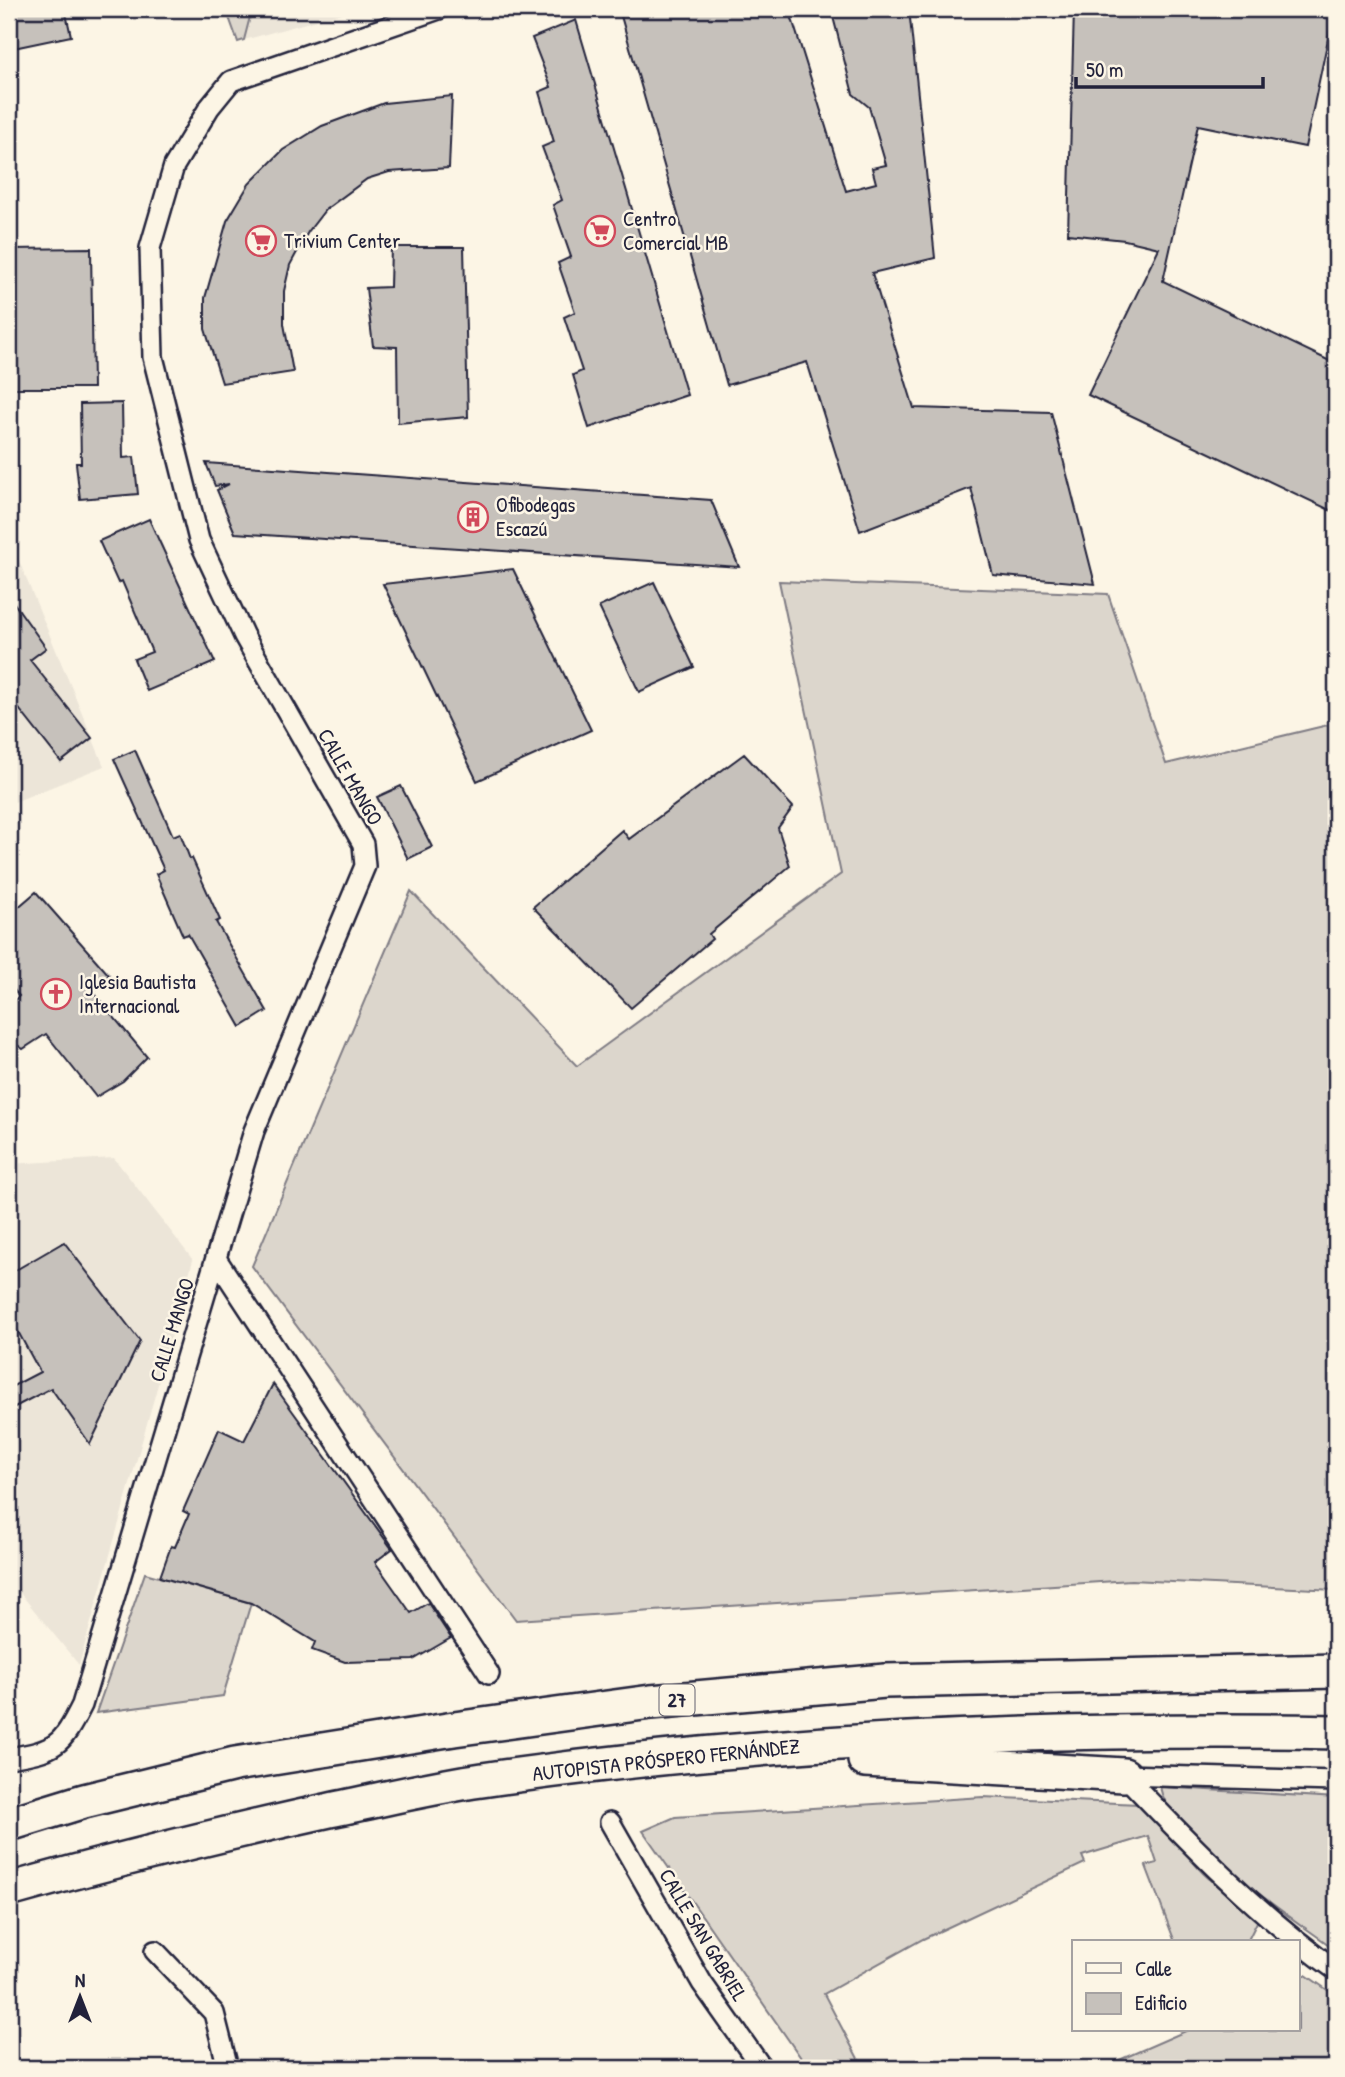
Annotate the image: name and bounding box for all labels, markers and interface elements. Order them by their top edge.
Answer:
scale bar [1076,46,1263,90]
text: 50 m [1086,55,1123,84]
place label: Centro Comercial MB [623,204,728,257]
supermarket icon: Centro Comercial MB [583,214,617,248]
supermarket icon: Trivium Center [244,224,278,258]
place label: Trivium Center [284,226,400,255]
place label: Ofibodegas Escazú [496,490,575,543]
building icon: Ofibodegas Escazú [456,500,490,534]
street label: CALLE MANGO [311,723,390,830]
place label: Iglesia Bautista Internacional [79,967,196,1020]
church icon: Iglesia Bautista Internacional [39,977,73,1011]
street label: CALLE MANGO [142,1274,201,1385]
road number: 27 [660,1684,694,1716]
street label: AUTOPISTA PRÓSPERO FERNÁNDEZ [531,1731,801,1788]
street label: CALLE SAN GABRIEL [652,1863,755,2007]
legend [1072,1940,1300,2032]
text: Calle [1135,1954,1172,1983]
north arrow [46,1962,116,2032]
text: N [75,1967,85,1993]
text: Edificio [1135,1988,1187,2017]

